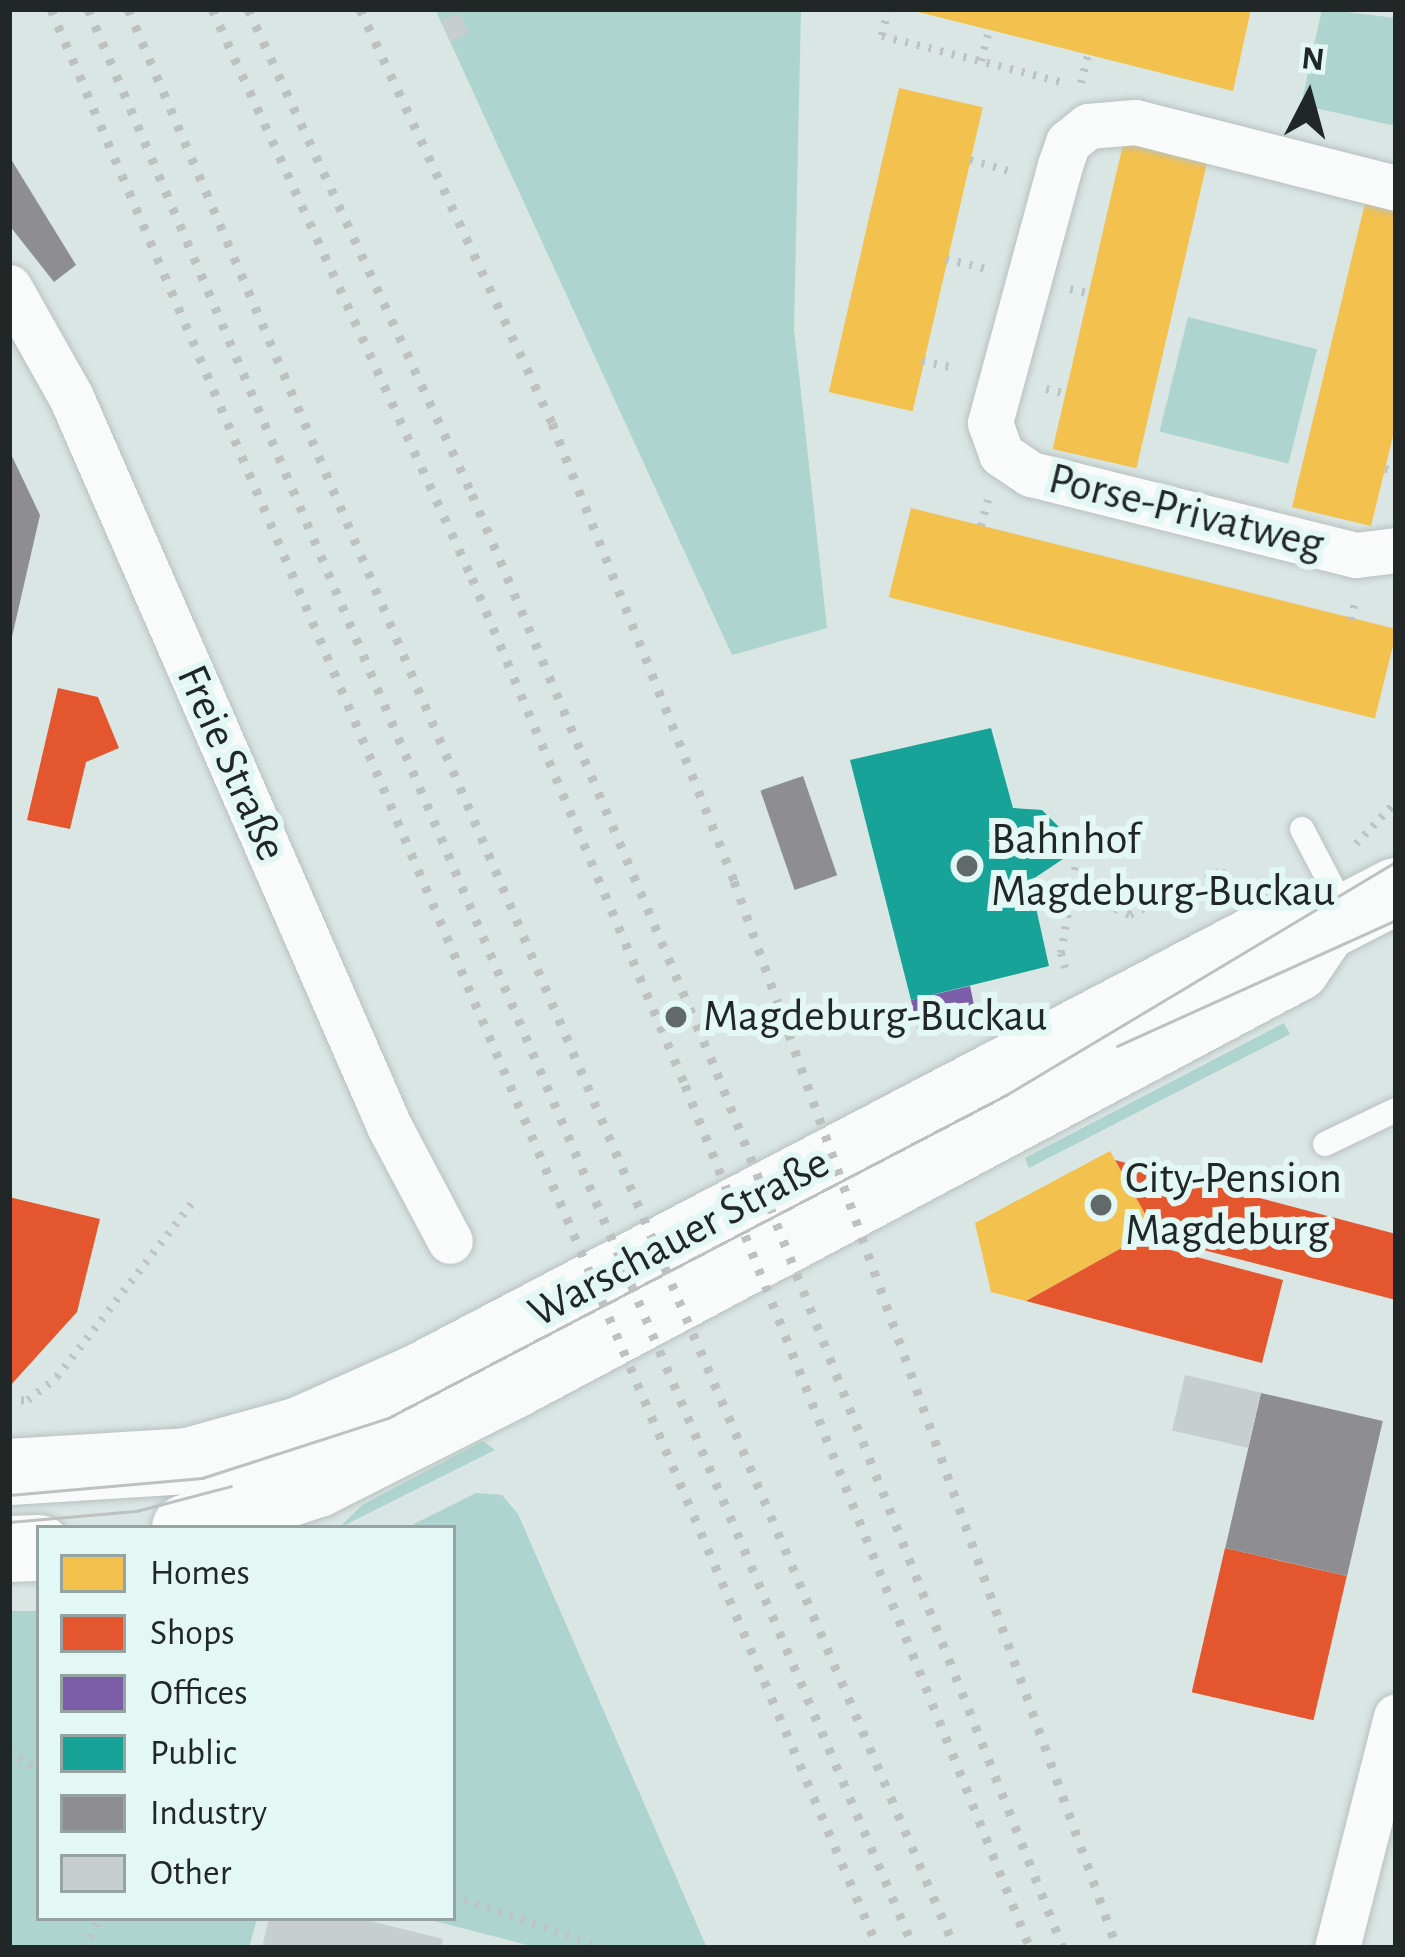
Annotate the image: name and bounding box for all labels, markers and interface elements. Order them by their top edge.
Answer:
north arrow [1249,36,1369,156]
text: N [1300,42,1326,77]
street label: Porse-Privatweg [1043,452,1329,572]
street label: Freie Straße [164,657,298,869]
place label: Bahnhof Magdeburg-Buckau [991,813,1335,919]
marker: Bahnhof Magdeburg-Buckau [954,853,980,879]
place label: Magdeburg-Buckau [703,990,1047,1044]
marker: Magdeburg-Buckau [660,1001,692,1033]
street label: Warschauer Straße [520,1136,838,1340]
place label: City-Pension Magdeburg [1125,1152,1342,1258]
marker: City-Pension Magdeburg [1088,1192,1114,1218]
legend [36,1525,456,1921]
text: Homes [150,1555,250,1591]
text: Shops [150,1615,235,1651]
text: Offices [150,1675,248,1711]
text: Public [150,1735,237,1771]
text: Industry [150,1795,267,1831]
text: Other [150,1855,231,1891]

